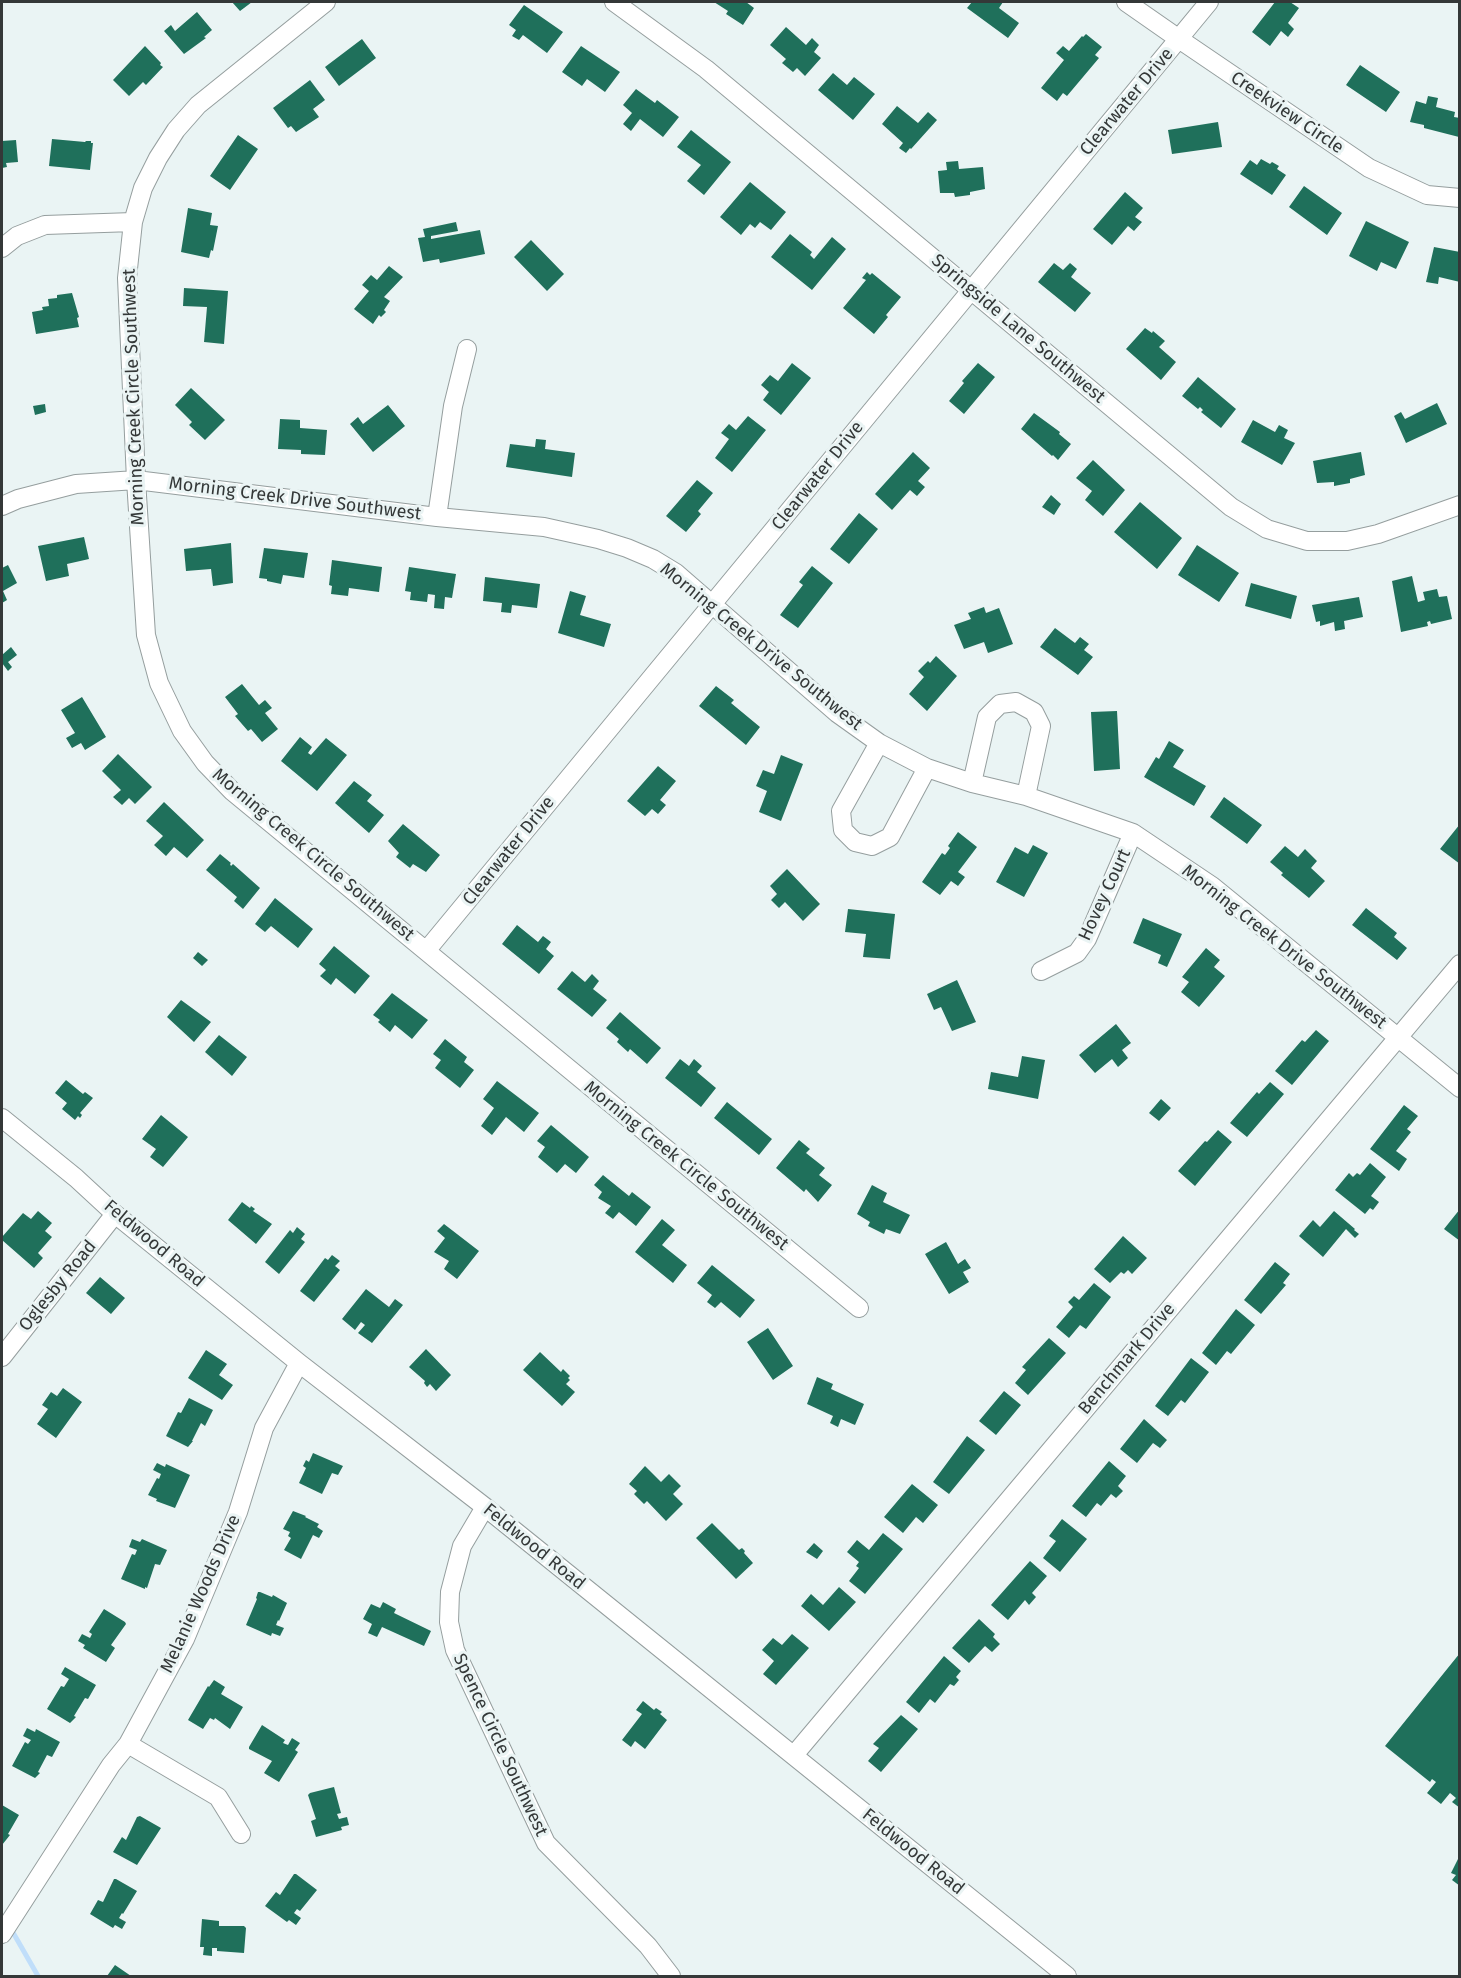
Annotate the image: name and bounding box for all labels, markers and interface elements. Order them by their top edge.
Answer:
street label: Clearwater Drive [1076,44,1178,160]
street label: Creekview Circle [1226,67,1348,159]
street label: Springside Lane Southwest [927,250,1109,408]
street label: Morning Creek Circle Southwest [119,268,149,526]
street label: Clearwater Drive [767,417,869,535]
street label: Morning Creek Drive Southwest [168,473,422,525]
street label: Morning Creek Drive Southwest [655,559,867,735]
street label: Morning Creek Circle Southwest [208,764,418,946]
street label: Clearwater Drive [458,792,560,910]
street label: Hovey Court [1074,846,1136,944]
street label: Morning Creek Drive Southwest [1177,860,1391,1034]
street label: Morning Creek Circle Southwest [579,1077,793,1255]
street label: Feldwood Road [99,1196,209,1292]
street label: Oglesby Road [15,1236,101,1336]
street label: Benchmark Drive [1074,1299,1180,1419]
street label: Feldwood Road [479,1499,589,1595]
street label: Melanie Woods Drive [156,1512,246,1676]
street label: Spence Circle Southwest [448,1650,552,1840]
street label: Feldwood Road [858,1804,968,1900]

